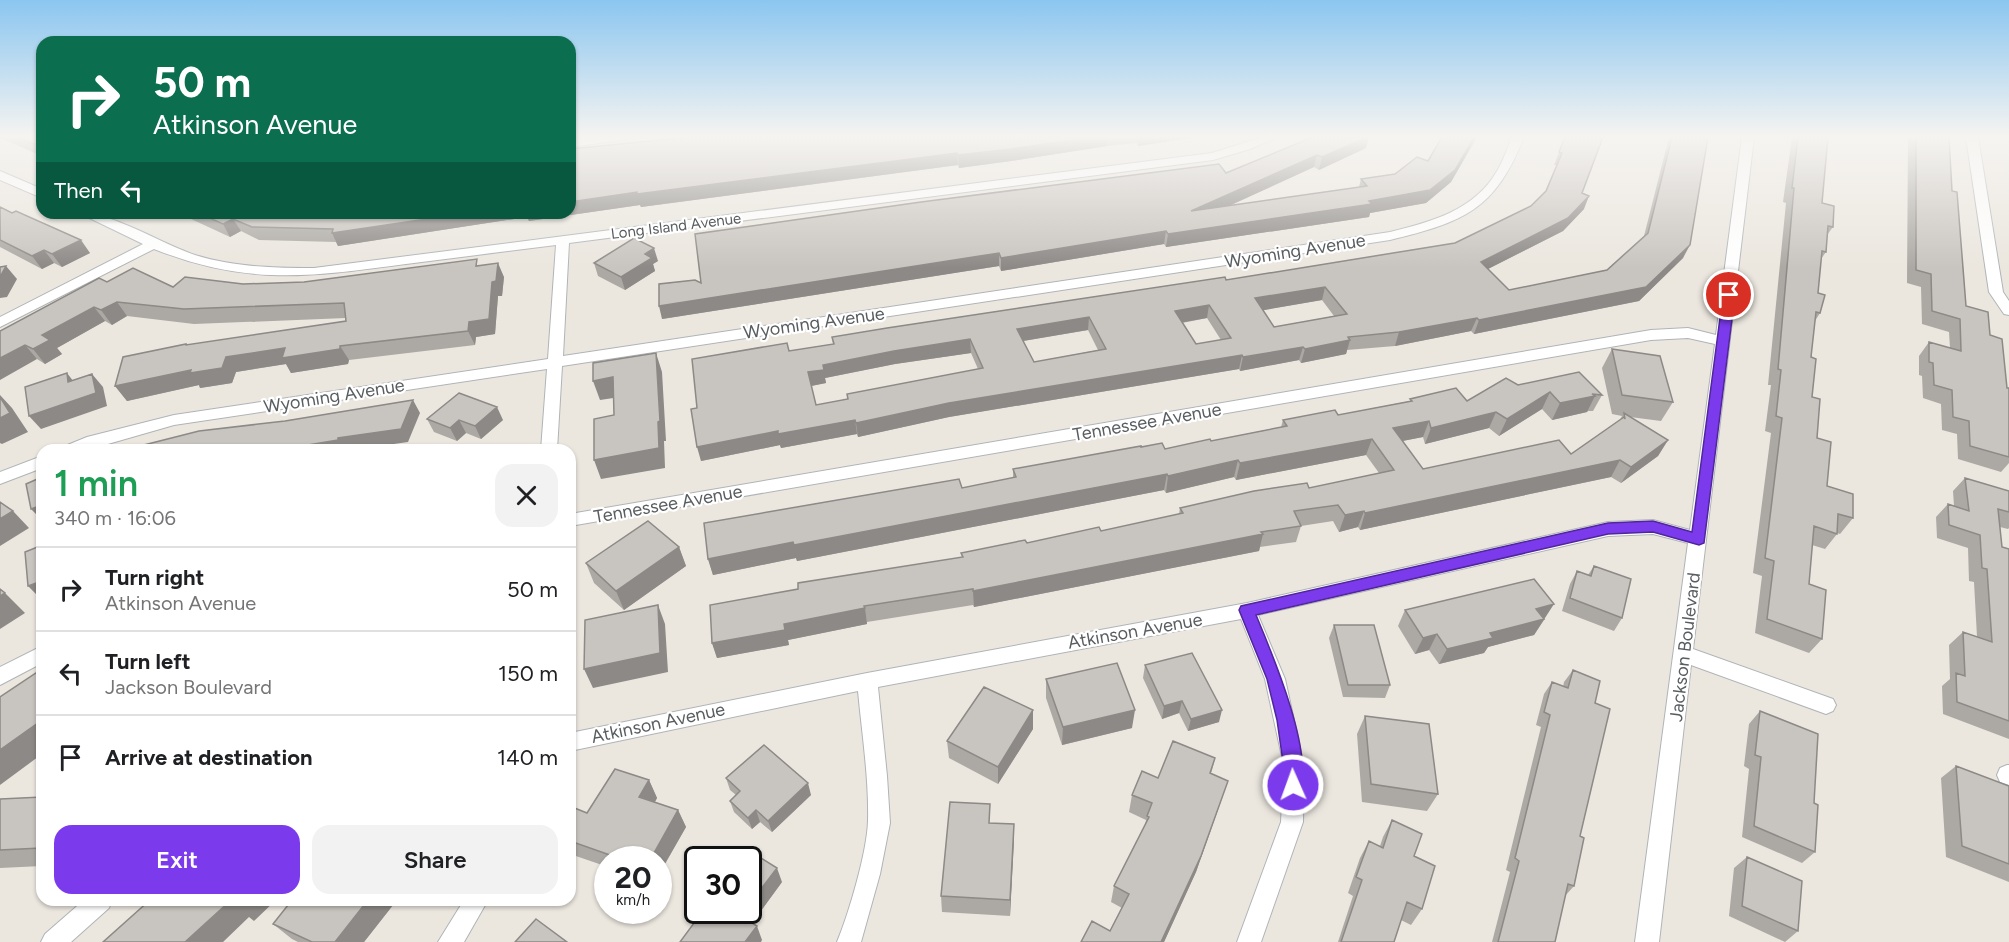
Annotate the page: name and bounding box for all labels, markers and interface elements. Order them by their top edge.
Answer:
text: 50 m [153,57,251,108]
icon: right [54,60,132,138]
text: Atkinson Avenue [153,108,357,141]
icon: left [115,174,148,207]
text: Then [54,177,103,204]
street label: Long Island Avenue [610,209,742,243]
street label: Wyoming Avenue [1223,229,1367,273]
pin [1703,269,1754,320]
icon: arrive [1712,278,1745,311]
street label: Wyoming Avenue [742,302,886,344]
street label: Wyoming Avenue [262,374,406,418]
street label: Tennessee Avenue [1071,398,1223,446]
text: 1 min [54,462,138,505]
button: close [495,464,558,527]
street label: Tennessee Avenue [592,480,744,528]
text: 340 m · 16:06 [54,506,176,530]
text: Turn right [105,564,204,591]
street label: Jackson Boulevard [1665,571,1705,723]
icon: right [54,573,87,606]
text: 50 m [507,576,558,603]
text: Atkinson Avenue [105,591,256,615]
street label: Atkinson Avenue [1066,608,1204,654]
text: Turn left [105,648,191,675]
icon: left [54,657,87,690]
text: 150 m [498,660,558,687]
text: Jackson Boulevard [105,675,272,699]
street label: Atkinson Avenue [589,698,727,748]
icon: arrive [54,741,87,774]
text: Arrive at destination [105,744,313,771]
text: 140 m [497,744,558,771]
position arrow [1261,753,1325,817]
button: Exit [54,825,300,894]
button: Share [312,825,558,894]
speed limit sign: 30 [684,846,762,924]
text: 20 [615,859,651,896]
text: km/h [616,891,650,909]

